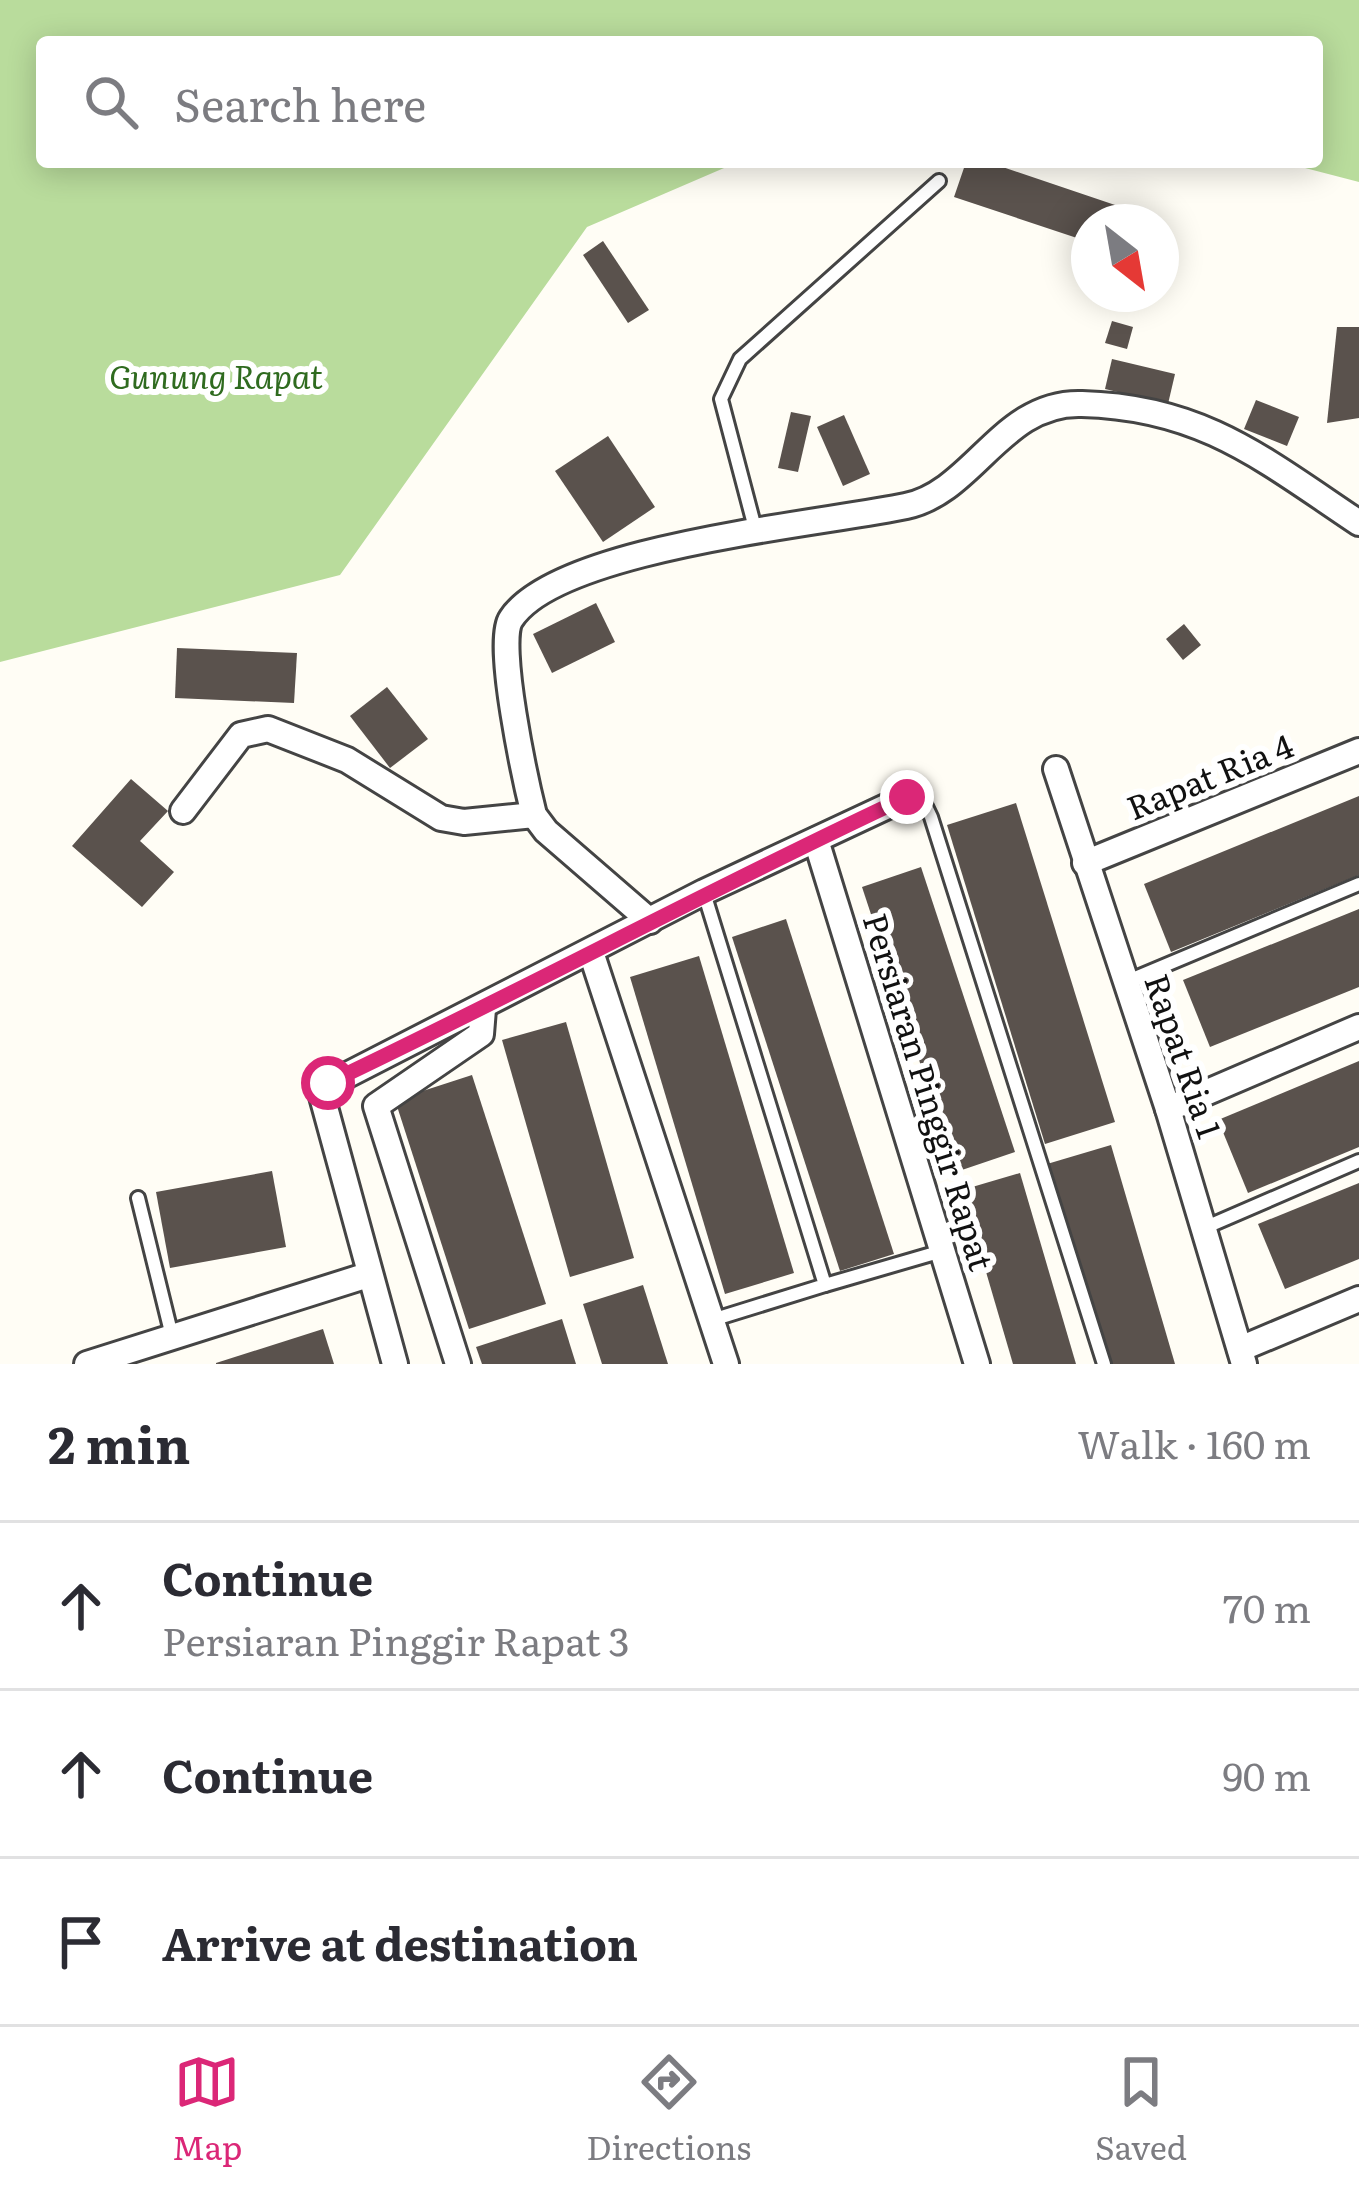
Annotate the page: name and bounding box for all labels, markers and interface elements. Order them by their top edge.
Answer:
search box [36,36,1323,168]
icon: search [78,69,144,135]
text: Search here [174,69,426,136]
north arrow [1071,204,1179,312]
park label: Gunung Rapat [109,350,323,399]
street label: Rapat Ria 4 [1119,719,1300,830]
route end [880,770,934,824]
street label: Persiaran Pinggir Rapat [853,907,1008,1277]
street label: Rapat Ria 1 [1134,967,1236,1144]
route start [301,1056,355,1110]
text: 2 min [48,1404,191,1480]
text: Walk · 160 m [1078,1413,1311,1471]
text: Continue [162,1543,373,1610]
icon: ahead [48,1573,114,1639]
text: 70 m [1223,1577,1311,1635]
text: Persiaran Pinggir Rapat 3 [162,1610,630,1668]
text: Continue [162,1740,373,1807]
icon: ahead [48,1741,114,1807]
text: 90 m [1222,1745,1311,1803]
text: Arrive at destination [162,1908,638,1975]
icon: arrive [48,1909,114,1975]
tab: Map [172,2049,242,2170]
tab: Directions [586,2049,751,2170]
tab: Saved [1095,2049,1187,2170]

